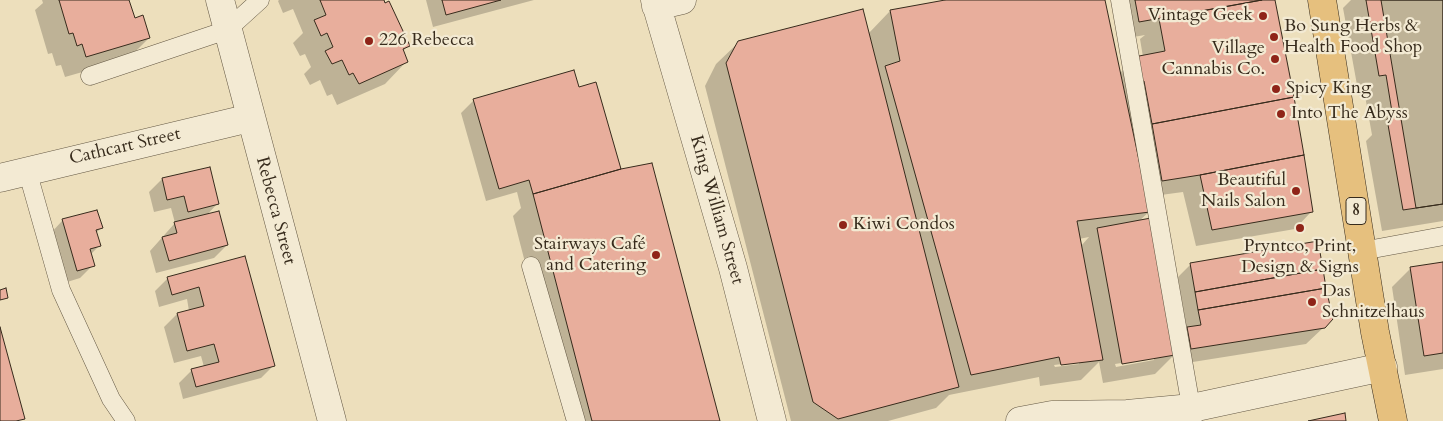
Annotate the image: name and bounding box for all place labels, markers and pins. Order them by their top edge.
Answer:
place label: Vintage Geek [1148,5,1253,27]
marker: Vintage Geek [1257,10,1269,22]
place label: Bo Sung Herbs & Health Food Shop [1284,16,1422,58]
place label: 226 Rebecca [379,30,474,52]
marker: Bo Sung Herbs & Health Food Shop [1268,31,1280,43]
marker: 226 Rebecca [363,35,375,47]
place label: Village Cannabis Co. [1162,38,1265,80]
marker: Village Cannabis Co. [1269,53,1281,65]
place label: Spicy King [1286,78,1371,100]
marker: Spicy King [1270,83,1282,95]
place label: Into The Abyss [1291,103,1408,125]
marker: Into The Abyss [1275,108,1287,120]
place label: Beautiful Nails Salon [1201,170,1286,212]
marker: Beautiful Nails Salon [1290,185,1302,197]
place label: Kiwi Condos [853,214,955,236]
marker: Kiwi Condos [837,219,849,231]
marker: Pryntco, Print, Design & Signs [1294,222,1306,234]
place label: Stairways Café and Catering [534,234,646,276]
place label: Pryntco, Print, Design & Signs [1241,236,1359,278]
marker: Stairways Café and Catering [650,249,662,261]
place label: Das Schnitzelhaus [1322,281,1424,324]
marker: Das Schnitzelhaus [1306,296,1318,308]

